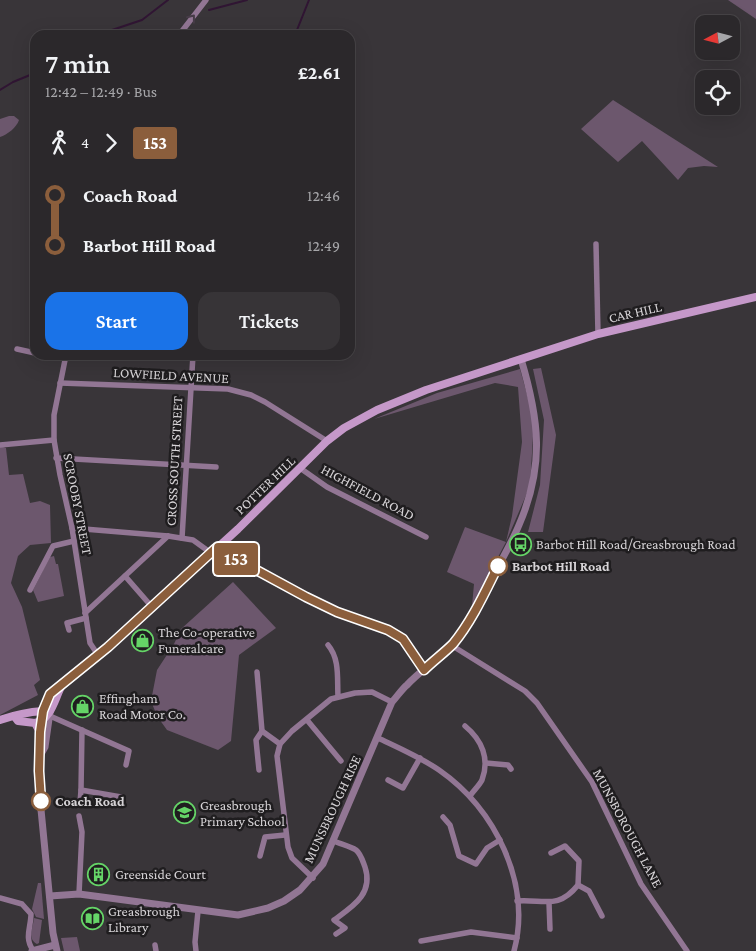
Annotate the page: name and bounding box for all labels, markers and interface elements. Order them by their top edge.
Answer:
one-way arrow [187,14,196,23]
north arrow [695,15,740,60]
map controls [695,15,740,115]
text: 7 min [45,48,110,79]
text: £2.61 [298,62,340,83]
button: locate [695,70,740,115]
text: 12:42 – 12:49 · Bus [45,83,157,100]
icon: walk [45,129,73,157]
icon: forward [97,129,125,157]
text: 153 [143,133,167,153]
text: 4 [81,134,89,151]
text: Coach Road [83,185,177,206]
text: 12:46 [307,187,340,204]
text: Barbot Hill Road [83,235,216,256]
text: 12:49 [307,237,340,254]
button: Start [45,292,188,350]
button: Tickets [198,292,340,350]
street label: CAR HILL [607,298,663,326]
street label: LOWFIELD AVENUE [113,364,230,386]
street label: CROSS SOUTH STREET [163,395,185,526]
street label: SCROOBY STREET [60,452,96,557]
street label: POTTER HILL [232,453,298,517]
street label: HIGHFIELD ROAD [319,461,417,523]
bus stop icon: Barbot Hill Road/Greasbrough Road [508,532,532,556]
place label: Barbot Hill Road/Greasbrough Road [536,536,736,552]
line badge: 153 [207,543,265,575]
text: 153 [224,549,248,569]
marker: Barbot Hill Road [488,556,508,576]
place label: Barbot Hill Road [512,558,610,574]
place label: The Co-operative Funeralcare [158,624,255,656]
shop icon: The Co-operative Funeralcare [130,628,154,652]
place label: Effingham Road Motor Co. [99,690,186,722]
shop icon: Effingham Road Motor Co. [71,694,95,718]
street label: MUNSBROUGH RISE [300,752,364,865]
street label: MUNSBOROUGH LANE [590,766,666,890]
marker: Coach Road [31,791,51,811]
place label: Coach Road [55,793,125,809]
place label: Greasbrough Primary School [200,797,285,829]
school or university icon: Greasbrough Primary School [172,801,196,825]
building icon: Greenside Court [87,862,111,886]
place label: Greenside Court [115,866,206,882]
place label: Greasbrough Library [108,903,181,935]
library icon: Greasbrough Library [80,907,104,931]

